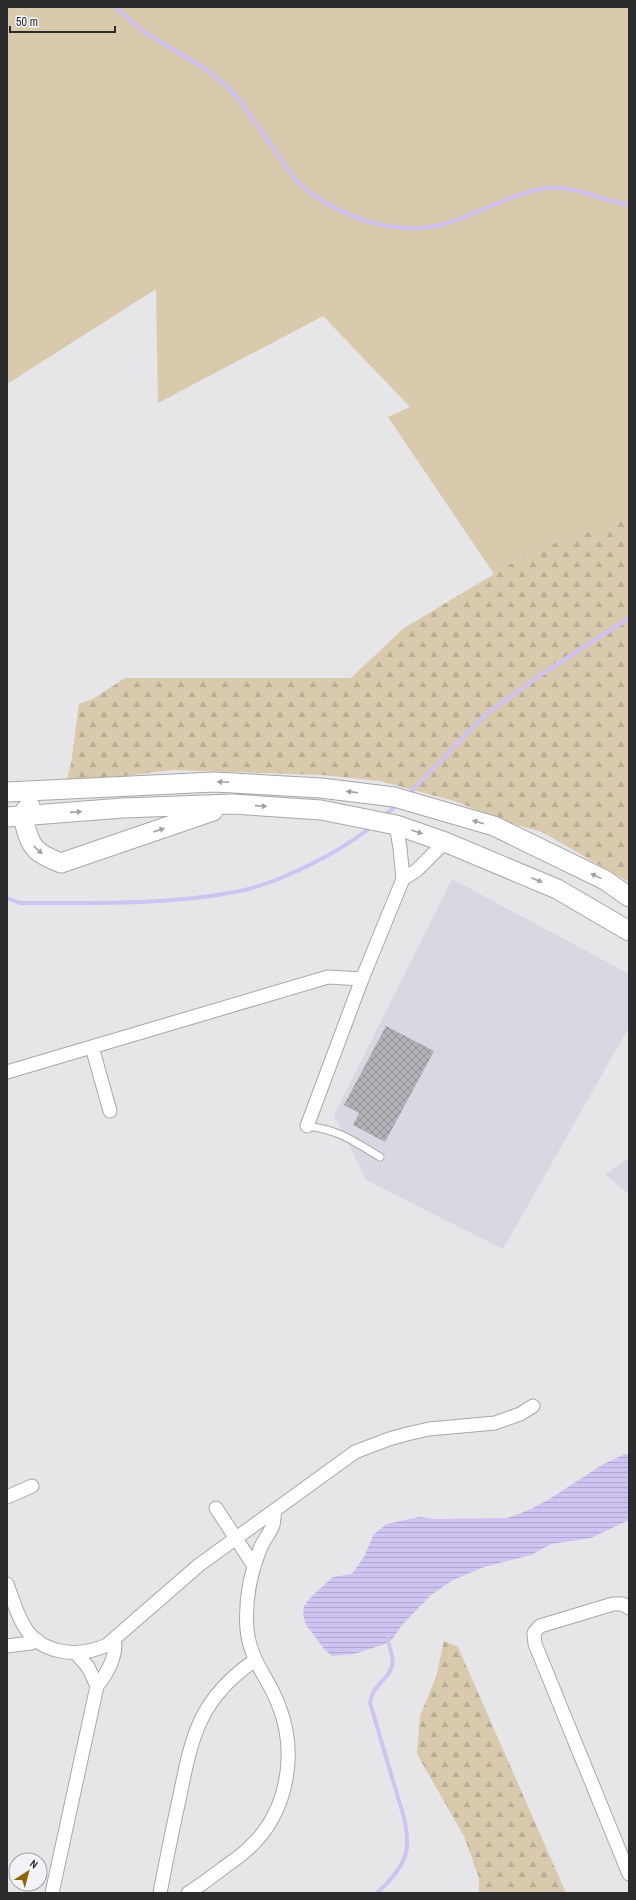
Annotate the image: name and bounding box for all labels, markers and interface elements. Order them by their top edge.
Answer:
scale bar [10,8,115,34]
text: 50 m [16,14,38,30]
one-way arrow [217,779,229,786]
one-way arrow [346,789,358,795]
one-way arrow [255,802,267,809]
one-way arrow [70,809,82,815]
one-way arrow [472,818,485,824]
one-way arrow [153,826,165,832]
one-way arrow [411,829,423,835]
one-way arrow [33,846,43,855]
one-way arrow [591,873,602,879]
one-way arrow [532,877,543,883]
north arrow [8,1852,48,1892]
text: N [27,1856,41,1871]

